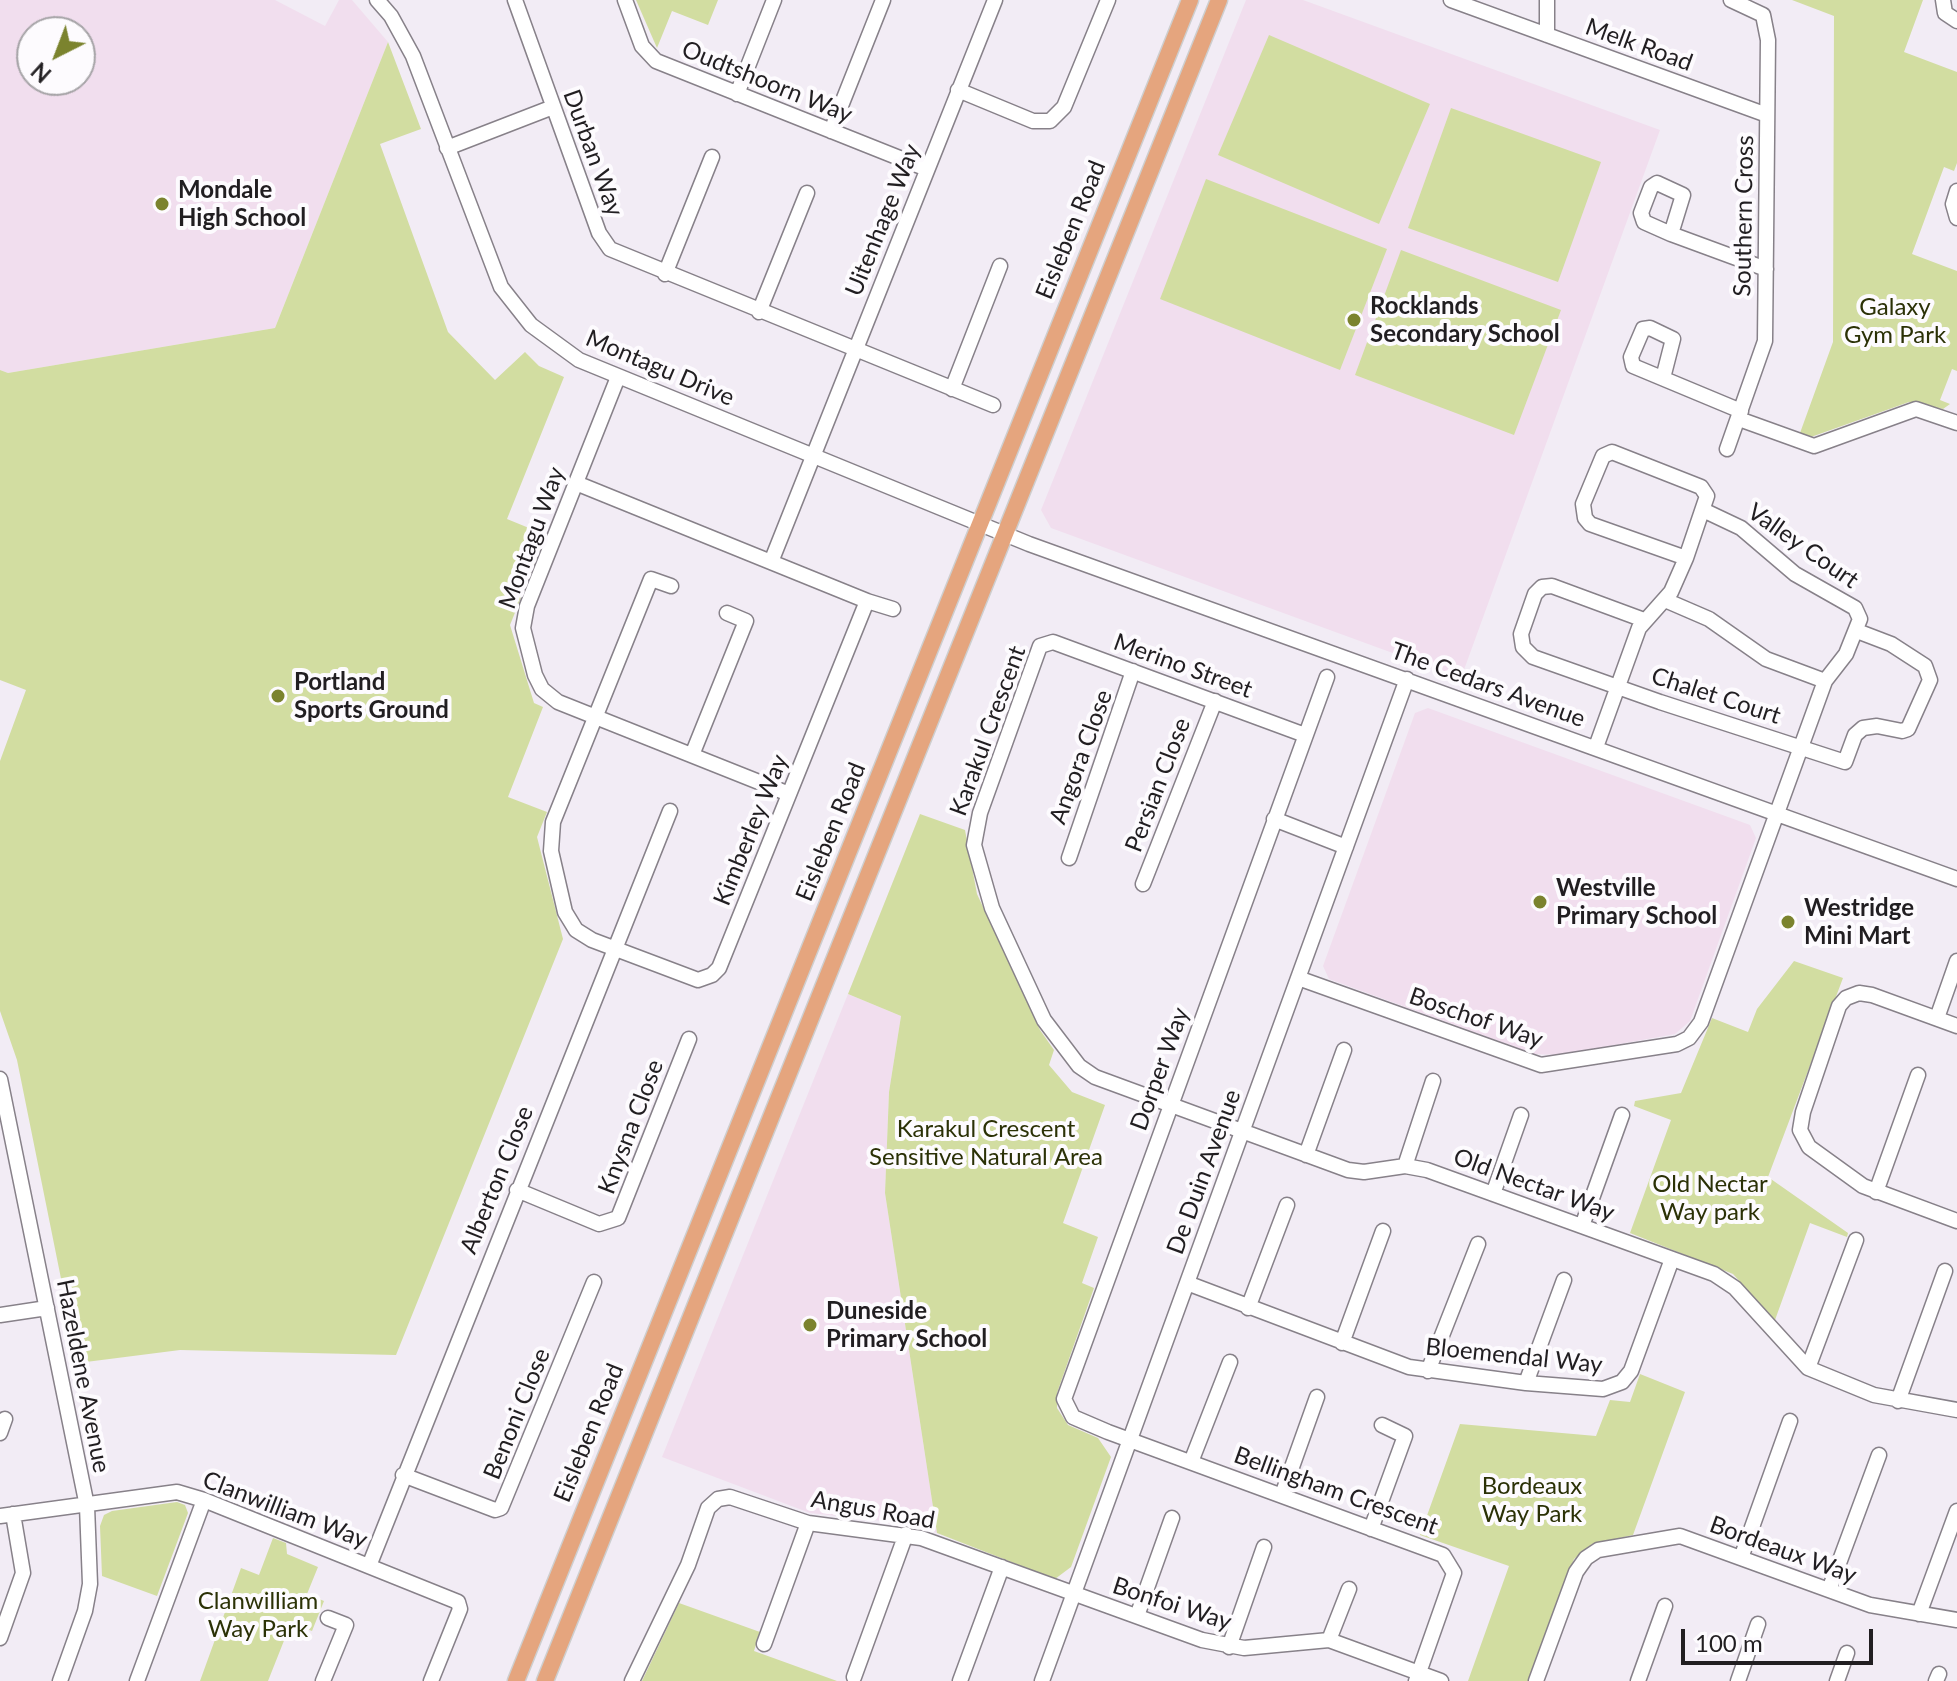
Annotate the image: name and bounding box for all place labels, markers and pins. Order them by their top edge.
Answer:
place label: Mondale High School [178,176,306,232]
marker: Mondale High School [153,195,171,213]
place label: Rocklands Secondary School [1370,292,1560,348]
marker: Rocklands Secondary School [1345,311,1363,329]
place label: Portland Sports Ground [294,668,449,724]
marker: Portland Sports Ground [269,687,287,705]
place label: Westville Primary School [1556,874,1717,930]
marker: Westville Primary School [1531,893,1549,911]
place label: Westridge Mini Mart [1804,894,1914,950]
marker: Westridge Mini Mart [1779,913,1797,931]
place label: Duneside Primary School [826,1297,987,1353]
marker: Duneside Primary School [801,1316,819,1334]

